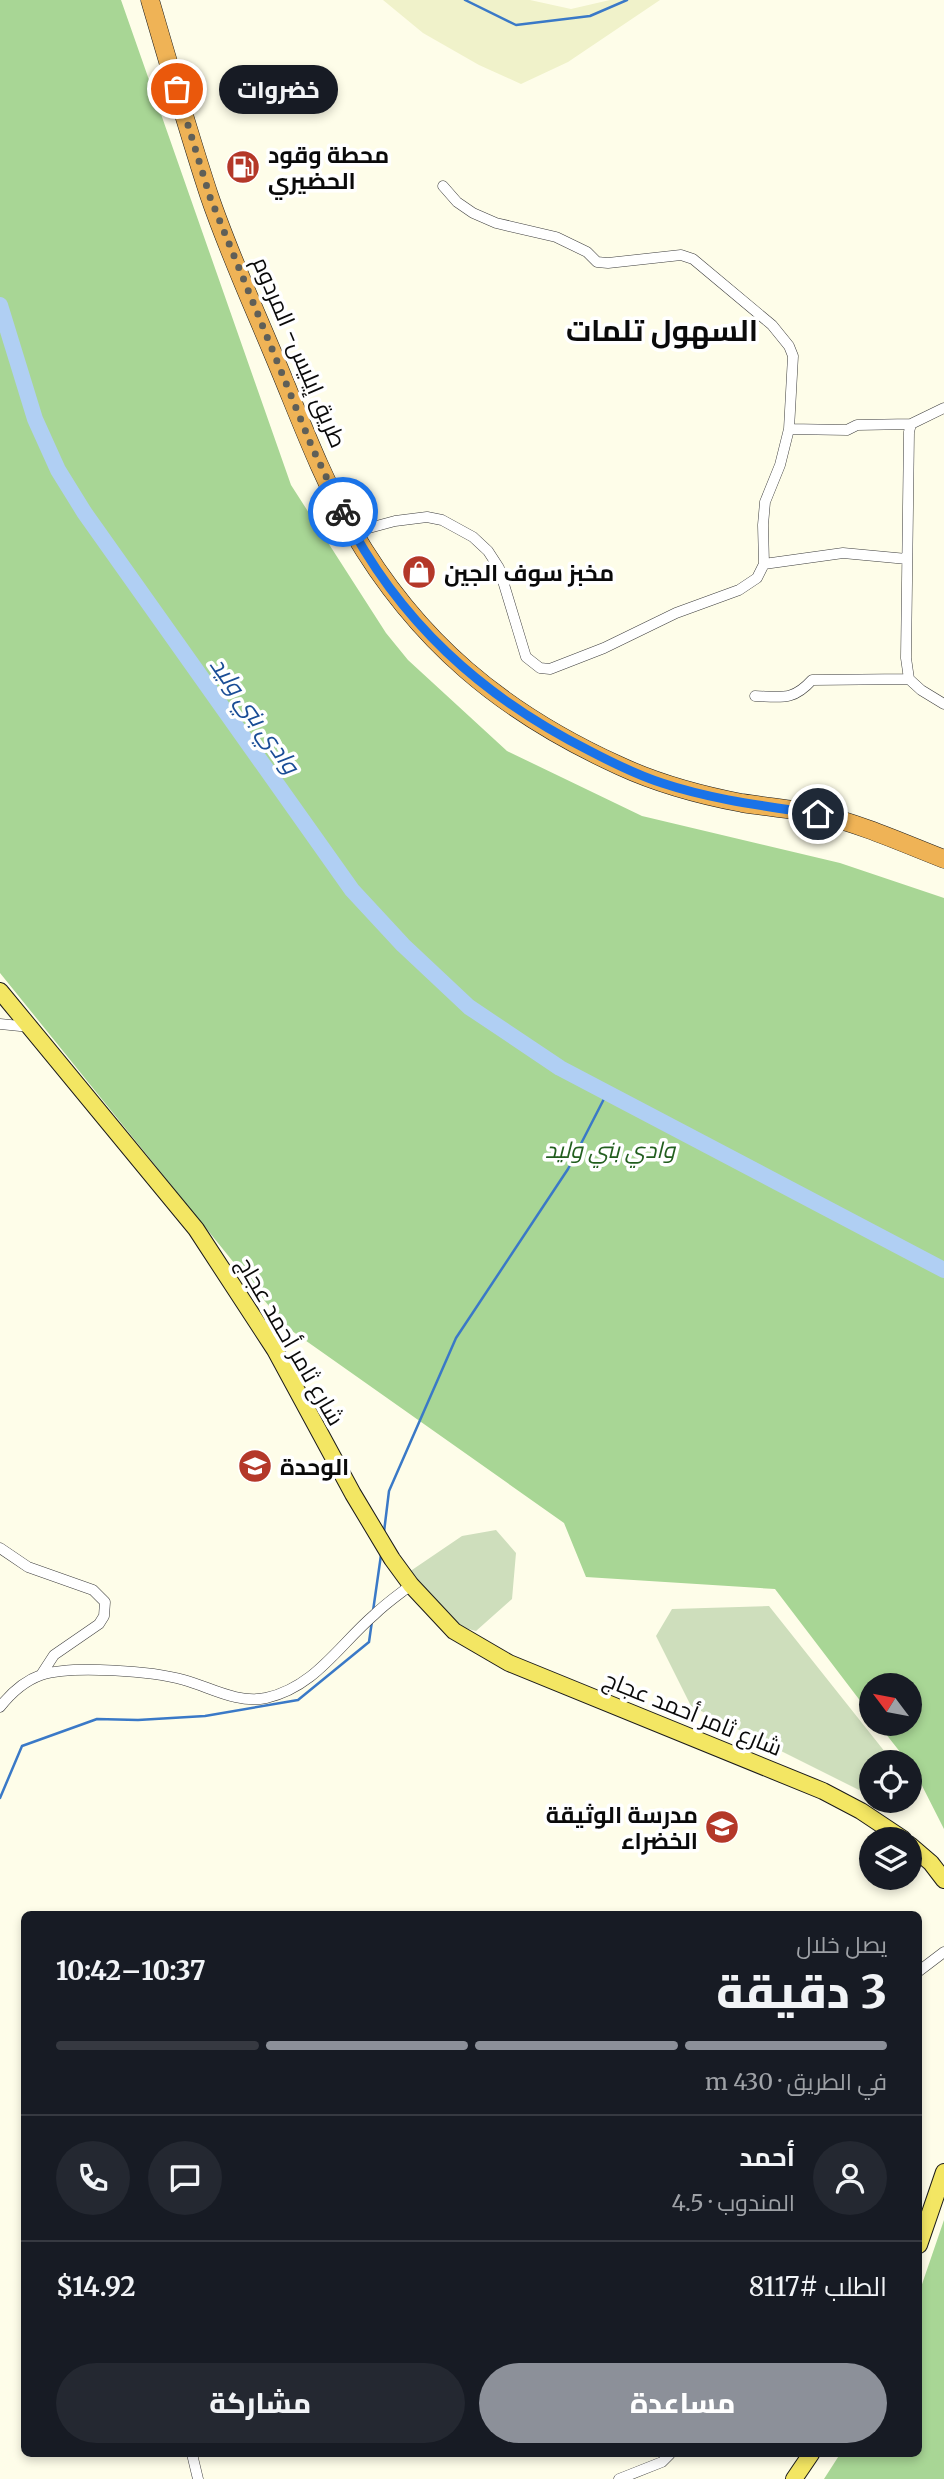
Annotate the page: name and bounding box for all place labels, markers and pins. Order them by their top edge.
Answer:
pin [147,59,207,119]
callout: خضروات [219,64,338,114]
place label: محطة وقود الحضيري [268,140,389,200]
fuel station icon: محطة وقود الحضيري [224,148,262,186]
shop icon: مخبز سوف الجين [400,553,438,591]
place label: مخبز سوف الجين [444,558,614,587]
pin [788,784,848,844]
school or university icon: الوحدة [236,1447,274,1485]
place label: الوحدة [280,1452,349,1481]
place label: مدرسة الوثيقة الخضراء [546,1800,698,1855]
school or university icon: مدرسة الوثيقة الخضراء [703,1808,741,1846]

